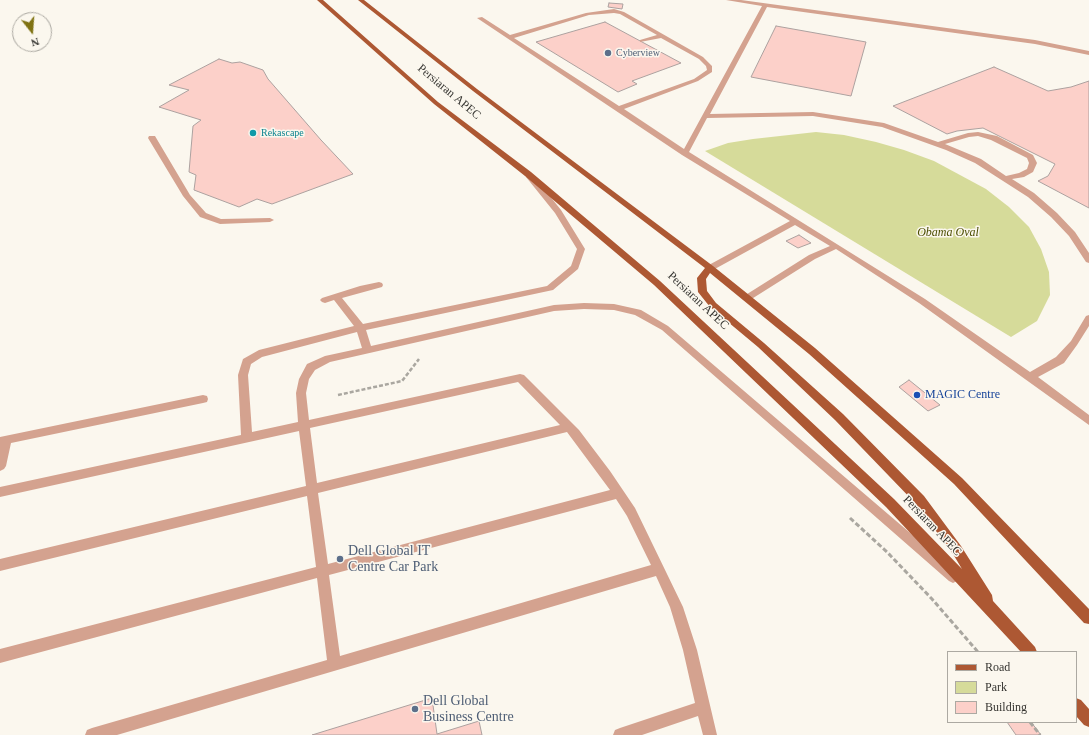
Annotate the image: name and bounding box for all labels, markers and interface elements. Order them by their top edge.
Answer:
north arrow [12,12,52,52]
text: N [30,36,41,49]
place label: Cyberview [616,47,660,59]
marker: Cyberview [603,48,613,58]
street label: Persiaran APEC [414,61,484,123]
place label: Rekascape [261,127,304,139]
marker: Rekascape [248,128,258,138]
park label: Obama Oval [917,226,979,240]
street label: Persiaran APEC [664,269,732,333]
place label: MAGIC Centre [925,388,1000,402]
marker: MAGIC Centre [912,390,922,400]
street label: Persiaran APEC [900,493,964,559]
place label: Dell Global IT Centre Car Park [348,543,438,576]
marker: Dell Global IT Centre Car Park [335,554,345,564]
legend [947,651,1077,723]
text: Road [985,660,1010,674]
text: Park [985,680,1007,694]
place label: Dell Global Business Centre [423,693,514,726]
text: Building [985,700,1027,714]
marker: Dell Global Business Centre [410,704,420,714]

